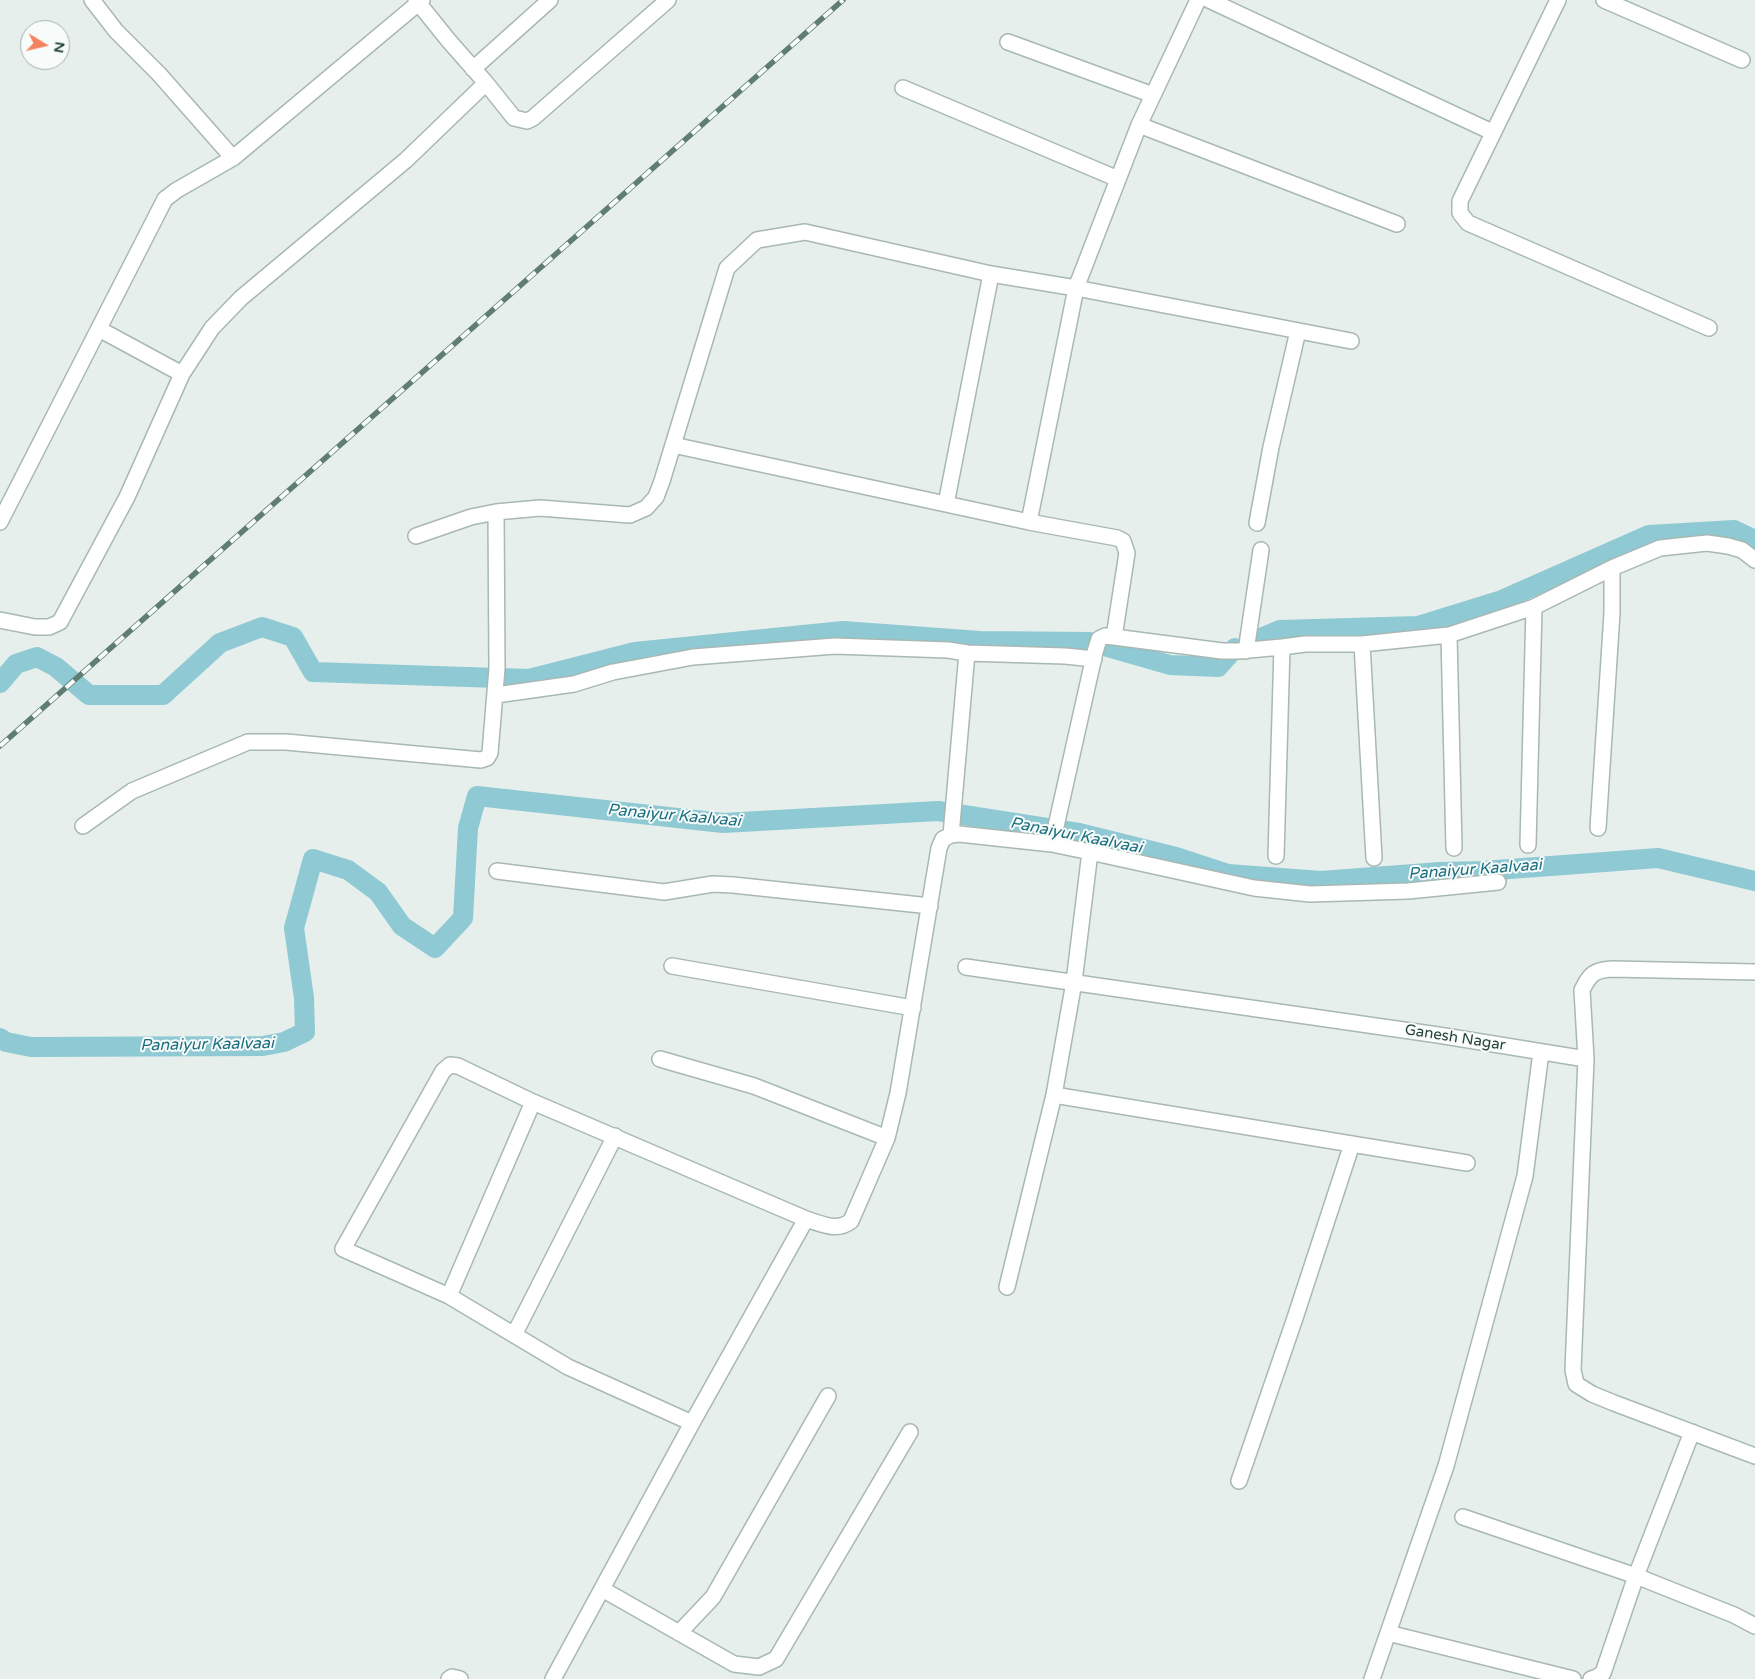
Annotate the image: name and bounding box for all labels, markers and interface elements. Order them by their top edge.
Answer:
north arrow [20,20,70,70]
text: N [50,40,69,54]
water label: Panaiyur Kaalvaai [607,801,741,831]
water label: Panaiyur Kaalvaai [1009,814,1143,858]
water label: Panaiyur Kaalvaai [1408,856,1542,884]
street label: Ganesh Nagar [1403,1021,1507,1055]
water label: Panaiyur Kaalvaai [140,1034,274,1056]

